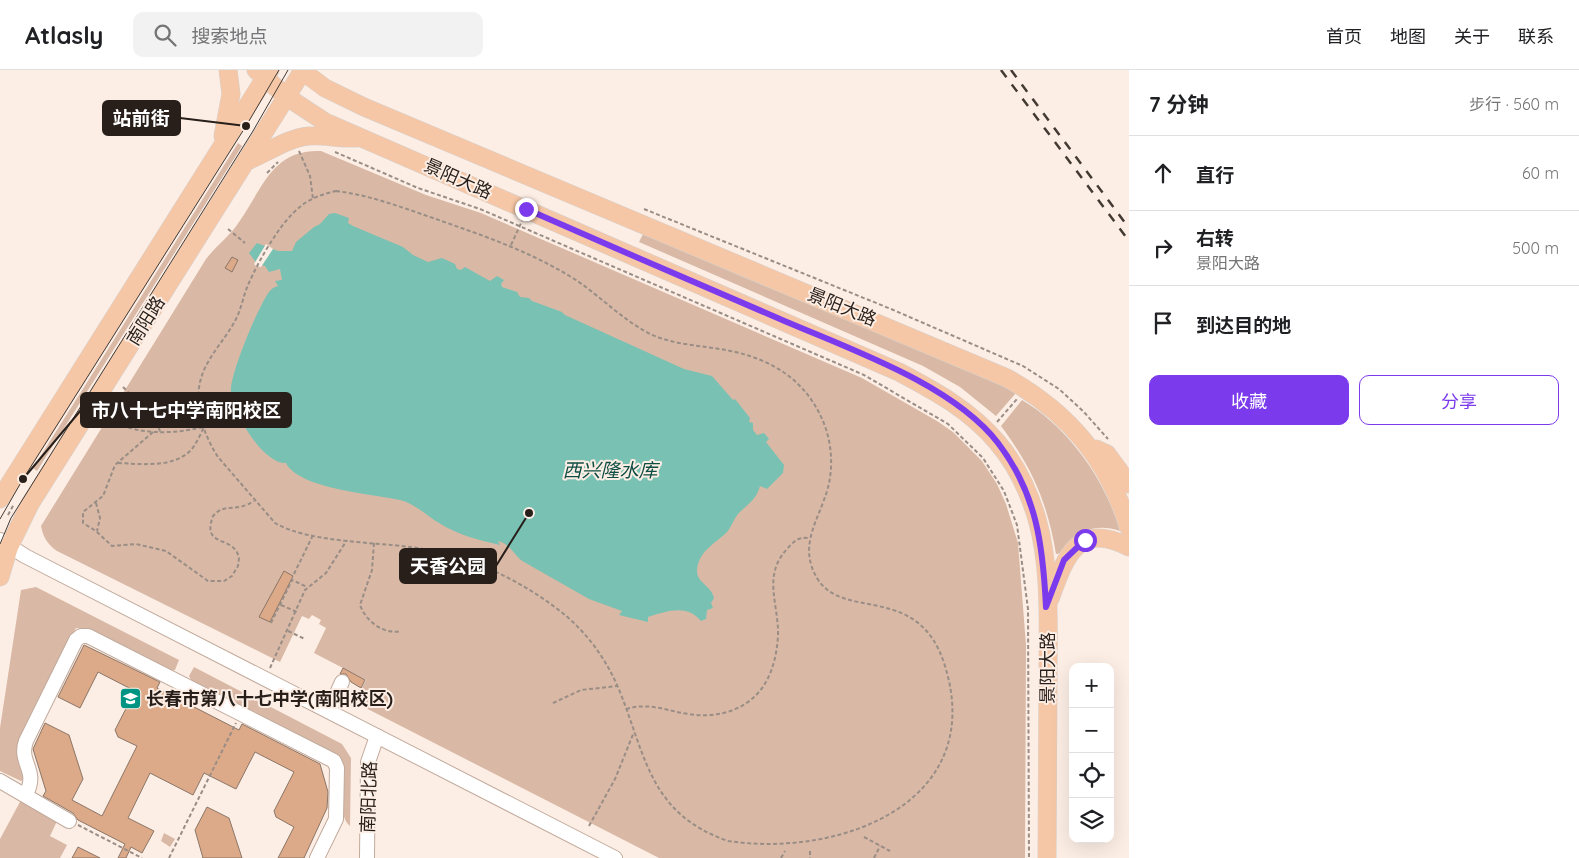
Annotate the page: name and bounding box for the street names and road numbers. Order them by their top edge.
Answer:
street label: 景阳大路 [421,153,496,204]
street label: 景阳大路 [805,282,880,331]
street label: 南阳路 [122,292,170,350]
street label: 景阳大路 [1036,632,1059,704]
street label: 南阳北路 [356,761,381,833]

